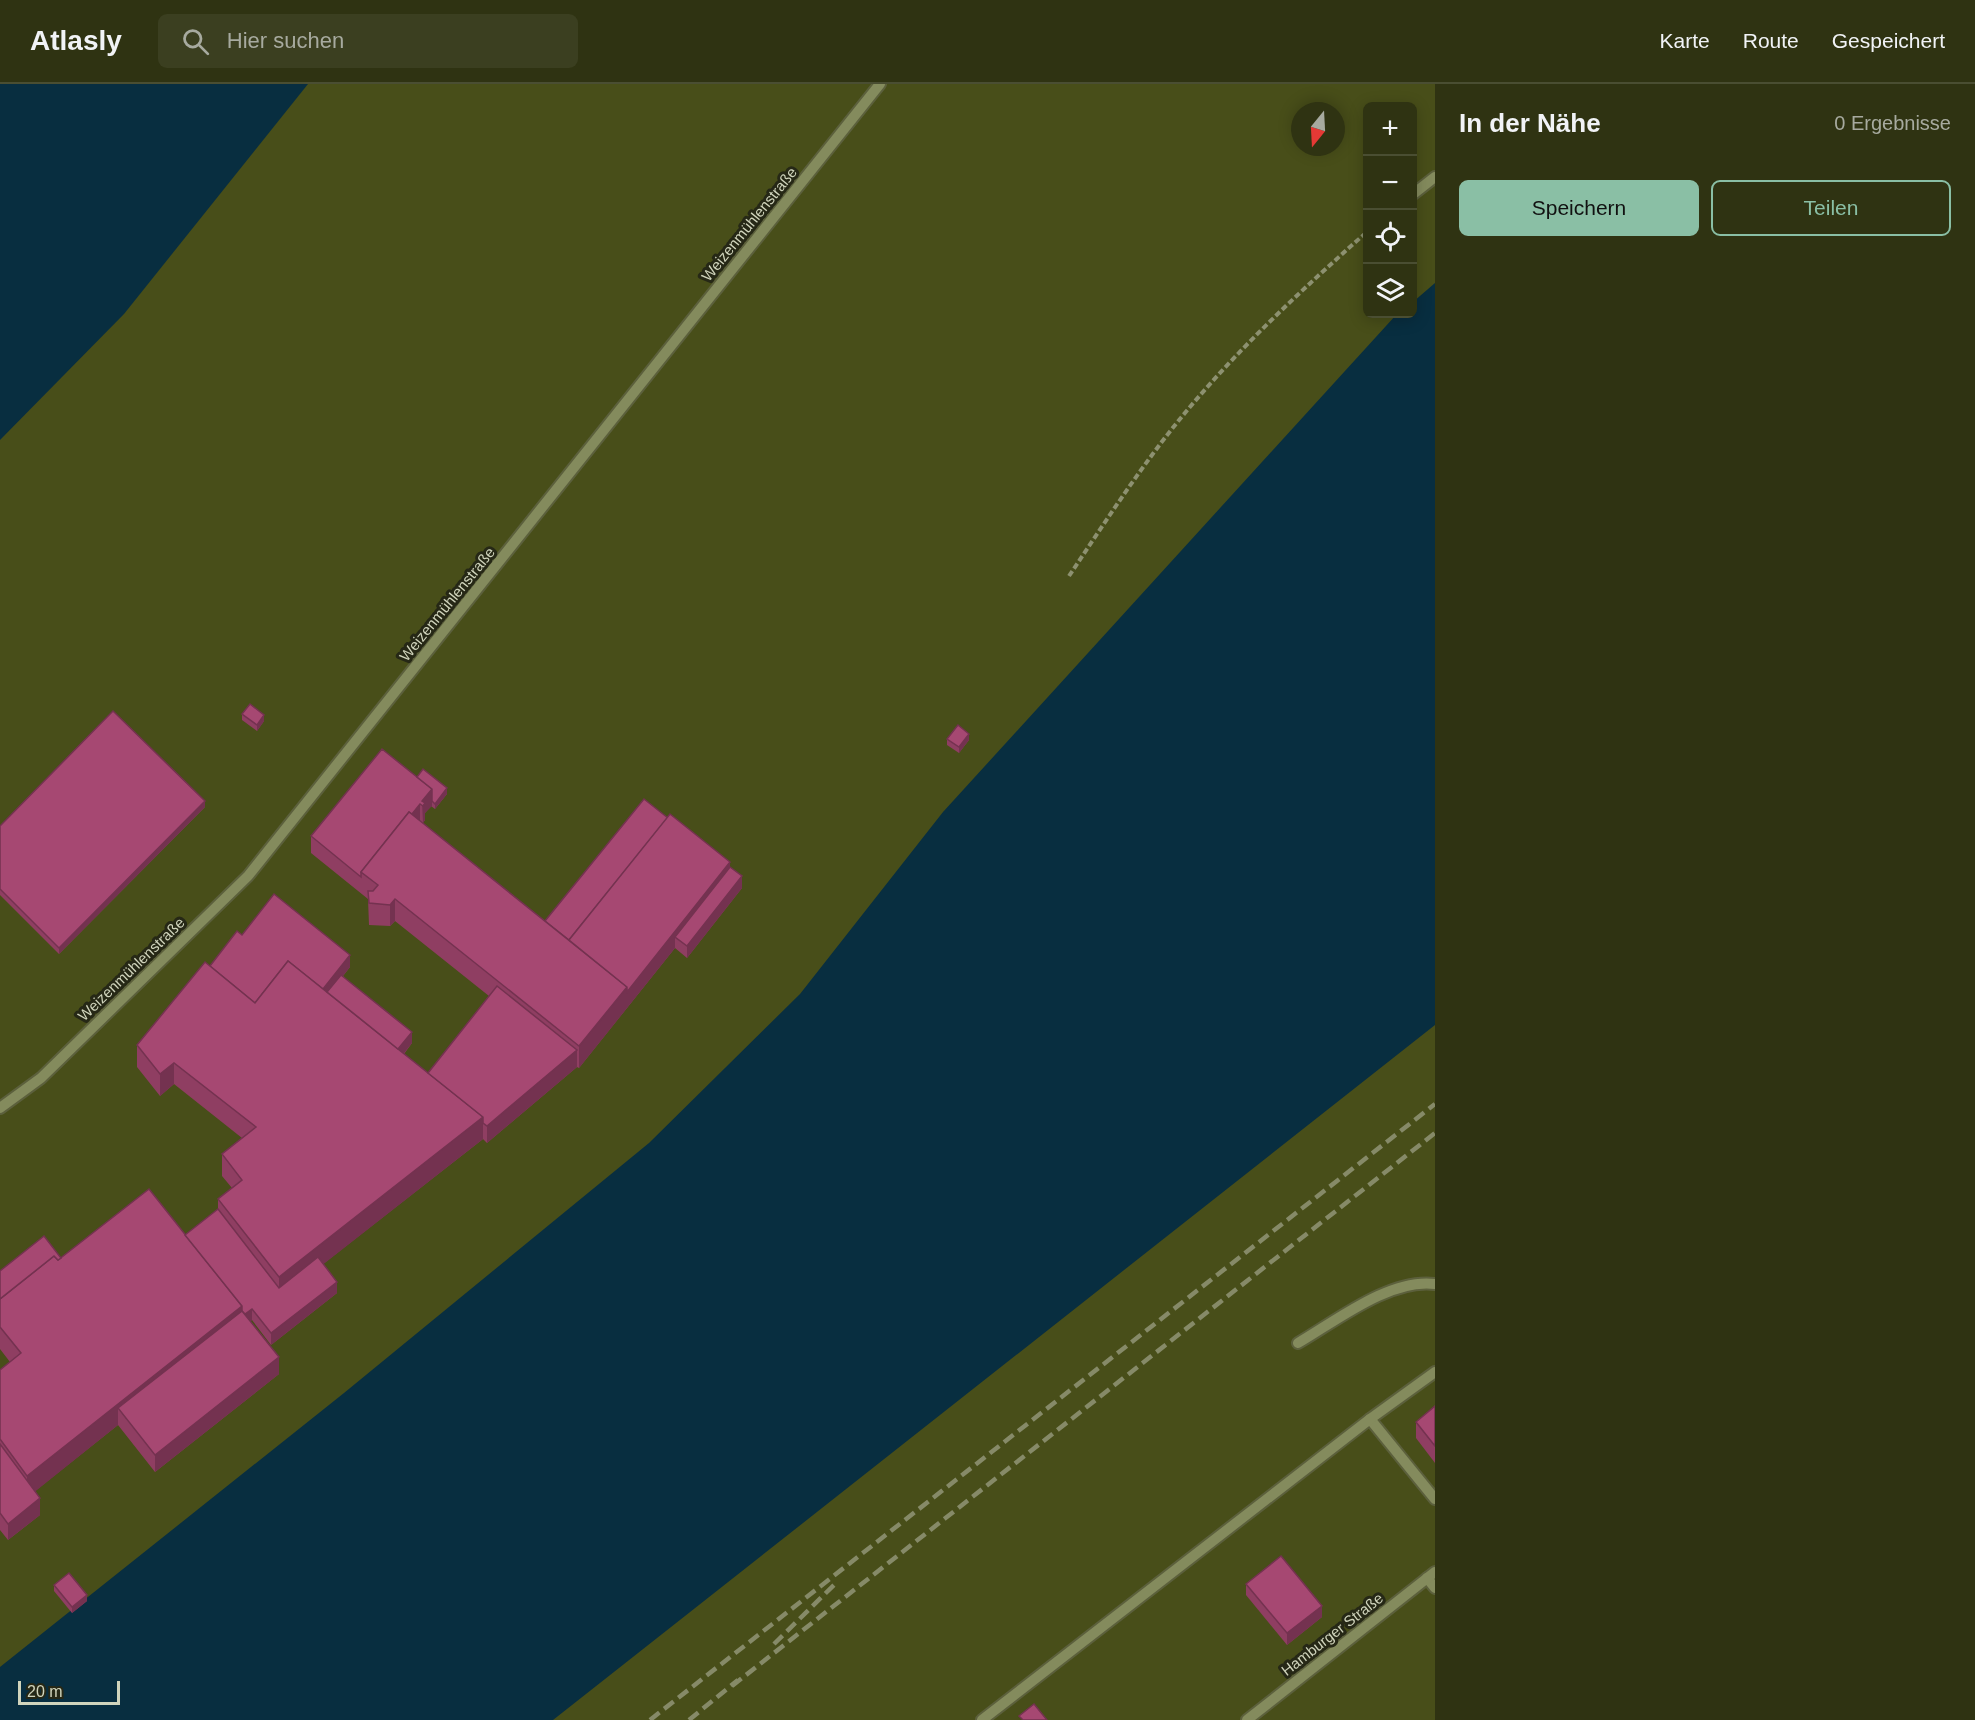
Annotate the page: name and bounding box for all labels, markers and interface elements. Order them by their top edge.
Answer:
search box [158,14,578,68]
text: Atlasly [30,25,122,56]
icon: search [179,25,212,58]
text: Hier suchen [227,28,344,53]
text: Karte [1660,29,1710,52]
text: Route [1743,29,1799,52]
text: Gespeichert [1832,29,1945,52]
north arrow [1291,102,1345,156]
map controls [1363,102,1417,318]
button: + [1363,102,1417,156]
text: In der Nähe [1459,108,1601,138]
text: 0 Ergebnisse [1834,112,1951,134]
button: − [1363,156,1417,210]
street label: Weizenmühlenstraße [698,164,800,284]
button: Speichern [1459,180,1699,236]
button: Teilen [1711,180,1951,236]
button: locate [1363,210,1417,264]
button: layers [1363,264,1417,318]
street label: Weizenmühlenstraße [396,544,498,664]
street label: Weizenmühlenstraße [74,914,188,1024]
street label: Hamburger Straße [1278,1589,1386,1679]
scale bar [18,1678,120,1706]
text: 20 m [27,1683,63,1700]

